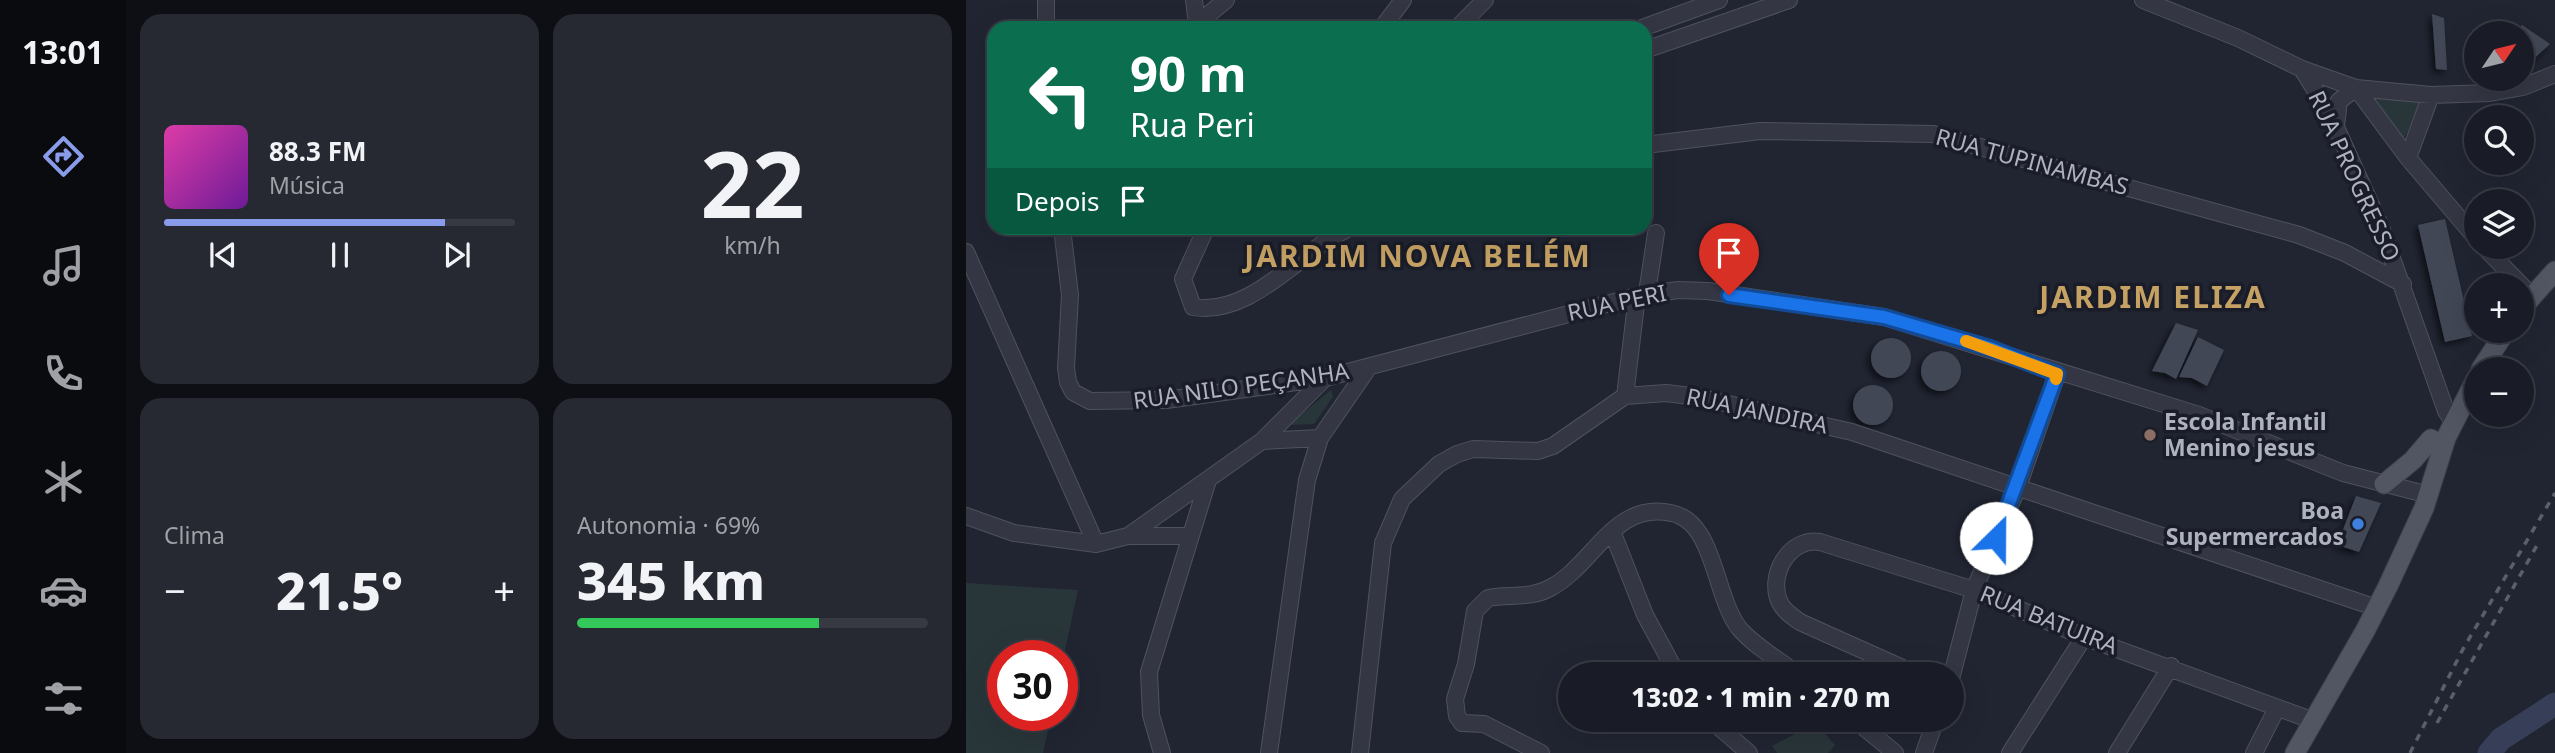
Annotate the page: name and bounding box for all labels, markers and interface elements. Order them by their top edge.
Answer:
north arrow [2464,21,2534,91]
map controls [2464,21,2534,427]
text: 13:01 [22,30,104,73]
text: 90 m [1130,40,1247,106]
icon: left [1015,49,1106,140]
street label: RUA PROGRESSO [2301,85,2408,266]
text: Rua Peri [1130,103,1255,146]
button: search [2464,105,2534,175]
street label: RUA TUPINAMBAS [1932,120,2132,202]
text: 22 [700,121,805,245]
icon: directions [39,132,88,181]
text: 88.3 FM [269,133,366,169]
text: Música [269,169,345,201]
icon: arrive [1114,182,1152,220]
text: Depois [1015,183,1100,219]
button: layers [2464,189,2534,259]
pin [1699,223,1759,295]
text: km/h [724,229,781,261]
icon: arrive [1710,234,1748,272]
district label: JARDIM NOVA BELÉM [1241,235,1592,276]
icon: previous [204,236,242,274]
icon: pause [321,236,359,274]
icon: next [438,236,476,274]
icon: music [39,241,88,290]
button: + [2464,273,2534,343]
street label: RUA PERI [1564,276,1669,328]
district label: JARDIM ELIZA [2036,276,2267,317]
icon: phone [39,349,88,398]
street label: RUA NILO PEÇANHA [1131,354,1351,416]
button: − [2464,357,2534,427]
street label: RUA JANDIRA [1684,379,1831,441]
place label: Escola Infantil Menino jesus [2164,405,2327,463]
marker: Escola Infantil Menino jesus [2142,427,2158,443]
icon: climate [39,457,88,506]
place label: Boa Supermercados [2166,494,2344,552]
position arrow [1959,501,2033,575]
text: Autonomia · 69% [577,509,760,541]
marker: Boa Supermercados [2350,516,2366,532]
text: Clima [164,519,225,551]
text: 345 km [577,544,765,615]
text: 21.5° [276,554,403,625]
text: − [164,564,186,616]
text: + [493,564,515,616]
icon: car [39,566,88,615]
street label: RUA BATUIRA [1976,577,2123,661]
speed limit sign: 30 [987,640,1078,731]
icon: filters [39,674,88,723]
text: 13:02 · 1 min · 270 m [1631,679,1891,715]

